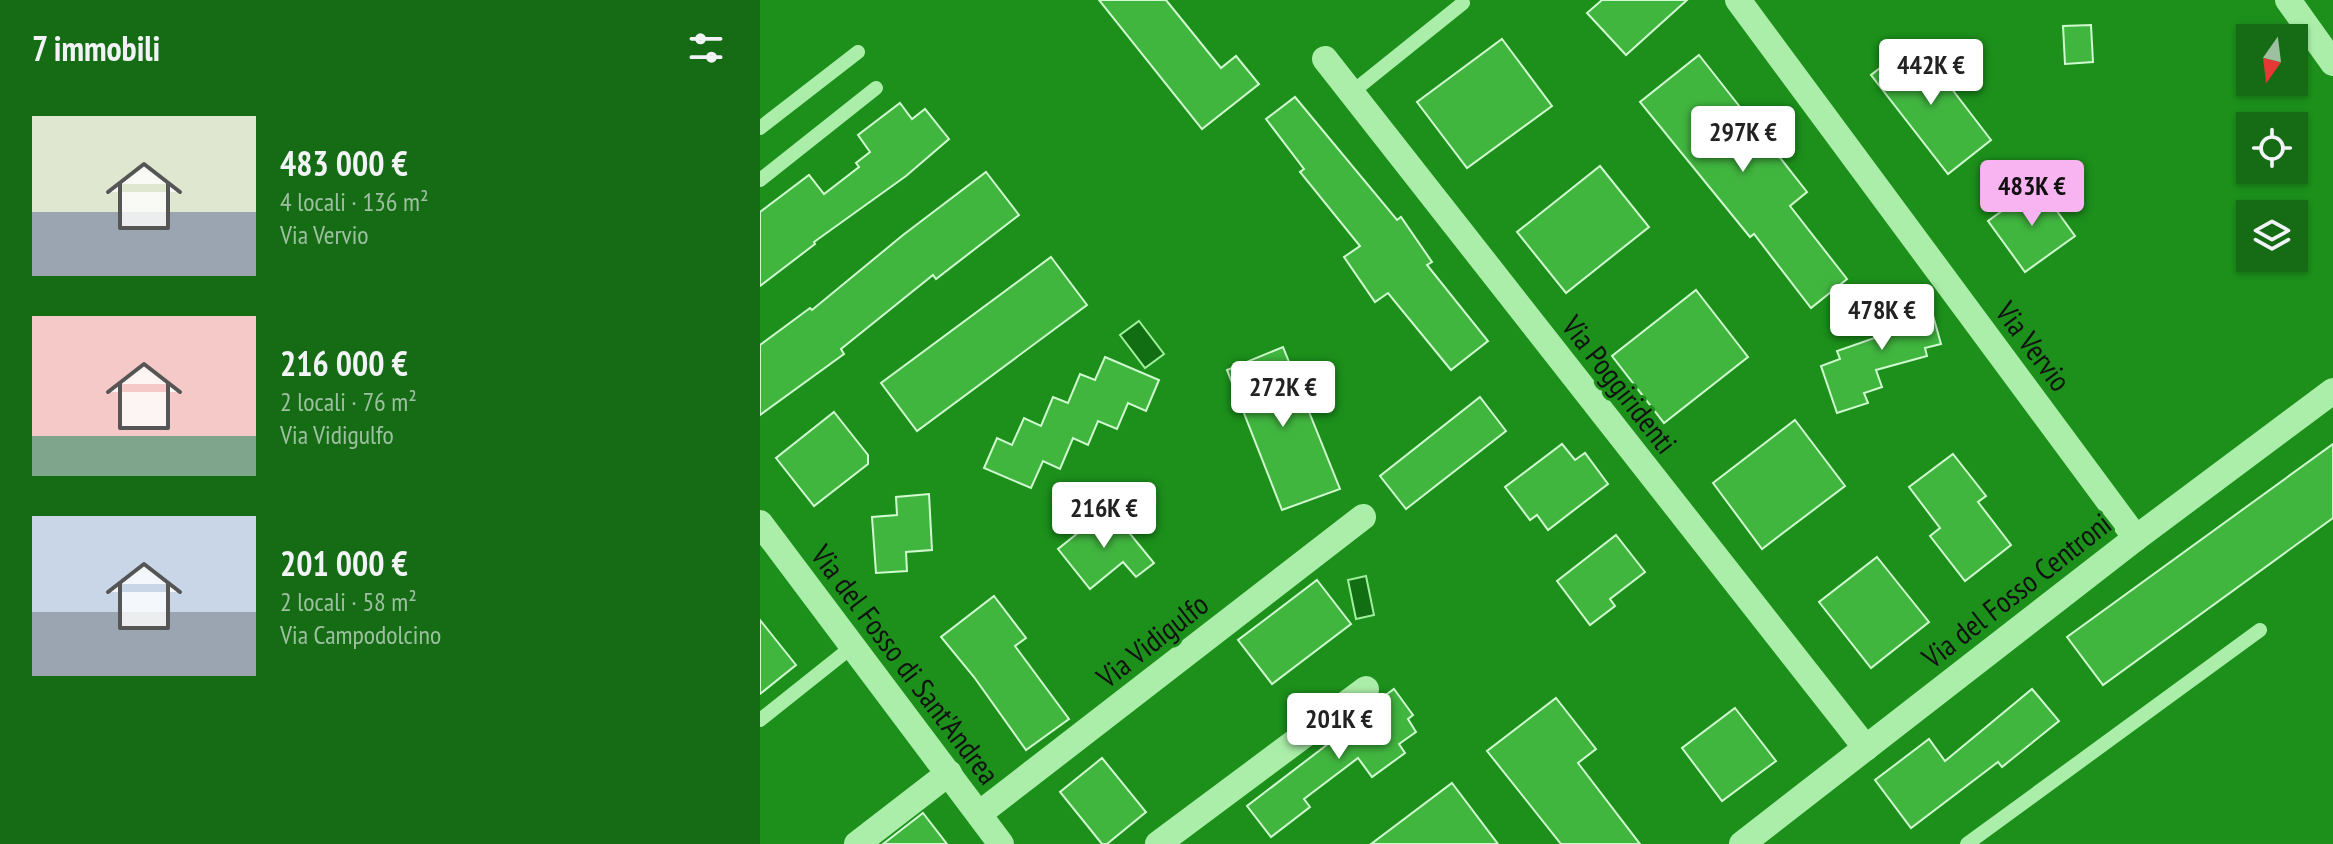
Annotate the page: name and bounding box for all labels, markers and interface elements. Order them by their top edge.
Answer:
north arrow [2236,24,2308,96]
map controls [2236,24,2308,272]
text: 7 immobili [32,26,160,70]
icon: filters [684,26,728,70]
pin: 442K € [1866,39,1996,107]
text: 442K € [1897,48,1965,81]
pin: 297K € [1678,106,1808,174]
button: locate [2236,112,2308,184]
text: 297K € [1709,115,1777,148]
text: 483 000 € [280,141,408,185]
icon: home [96,148,192,244]
pin: 483K € [1967,160,2097,228]
text: 483K € [1998,169,2066,202]
text: 4 locali · 136 m² [280,185,429,218]
button: layers [2236,200,2308,272]
text: Via Vervio [280,218,369,251]
pin: 478K € [1817,284,1947,352]
text: 478K € [1848,293,1916,326]
street label: Via Vervio [1987,293,2080,399]
street label: Via Poggiridenti [1553,306,1686,461]
text: 216 000 € [280,341,408,385]
icon: home [96,348,192,444]
pin: 272K € [1218,361,1348,429]
text: 272K € [1249,370,1317,403]
text: 2 locali · 76 m² [280,385,417,418]
text: Via Vidigulfo [280,418,394,451]
pin: 216K € [1039,482,1169,550]
text: 216K € [1070,491,1138,524]
street label: Via del Fosso Centroni [1913,504,2119,677]
street label: Via del Fosso di Sant'Andrea [803,536,1009,792]
text: 201 000 € [280,541,408,585]
icon: home [96,548,192,644]
street label: Via Vidigulfo [1087,584,1216,696]
text: 2 locali · 58 m² [280,585,417,618]
text: Via Campodolcino [280,618,441,651]
pin: 201K € [1274,693,1404,761]
text: 201K € [1305,702,1373,735]

